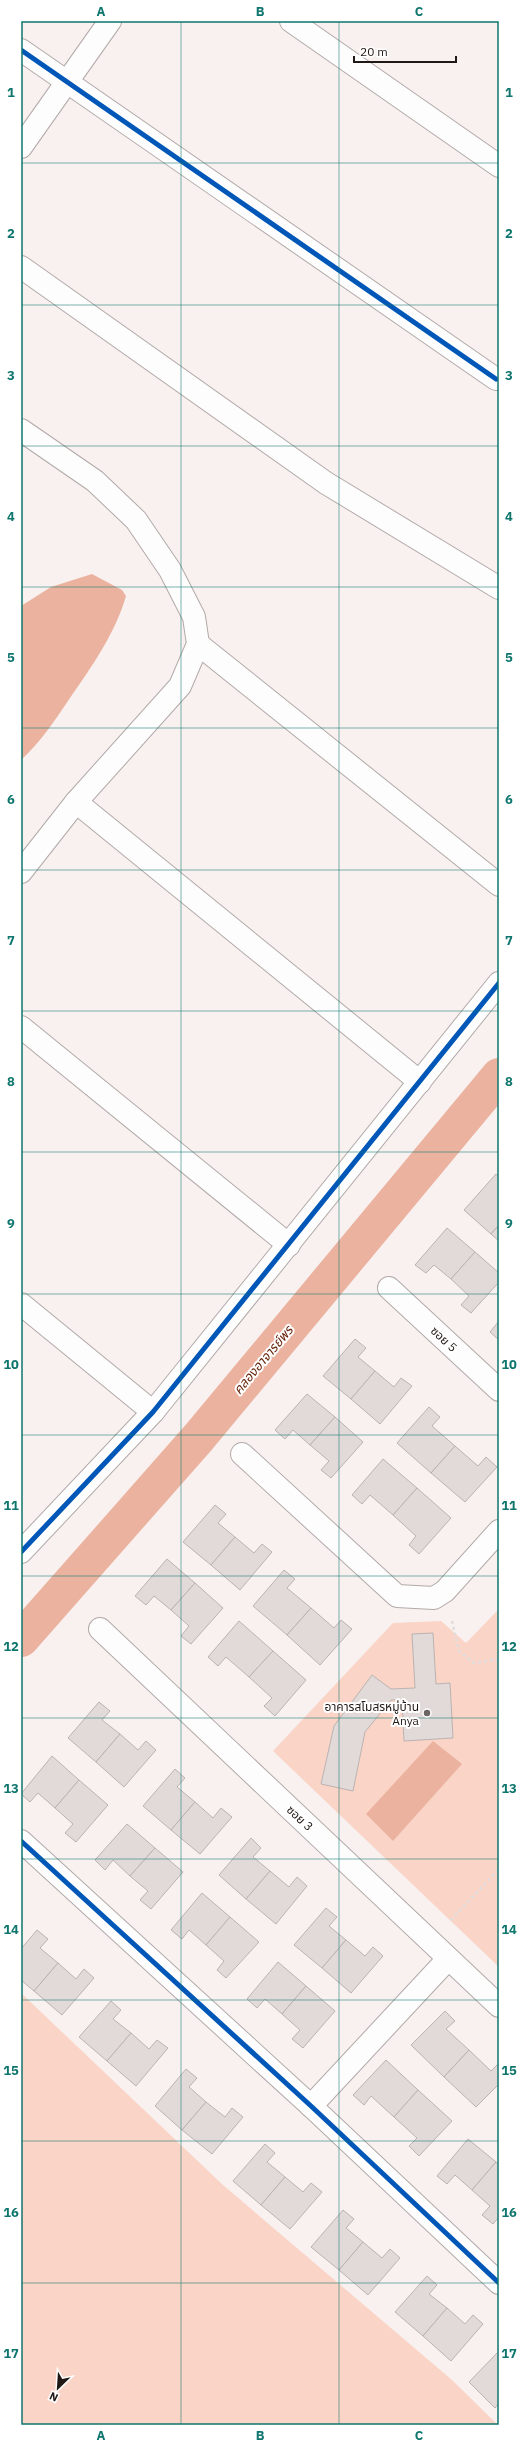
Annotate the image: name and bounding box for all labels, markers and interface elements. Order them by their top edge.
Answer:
text: A [97,3,106,20]
text: B [256,3,265,20]
text: C [415,3,424,20]
scale bar [354,38,456,64]
text: 20 m [360,44,388,59]
text: 1 [7,84,15,101]
text: 1 [505,84,513,101]
text: 2 [7,225,15,242]
text: 2 [505,225,513,242]
text: 3 [7,367,15,384]
text: 3 [505,367,513,384]
text: 4 [7,508,15,525]
text: 4 [505,508,513,525]
text: 5 [7,649,15,666]
text: 5 [505,649,513,666]
text: 6 [7,791,15,808]
text: 6 [505,791,513,808]
text: 7 [7,932,15,949]
text: 7 [505,932,513,949]
text: 8 [7,1073,15,1090]
text: 8 [505,1073,513,1090]
text: 9 [7,1215,15,1232]
text: 9 [505,1215,513,1232]
water label: คลองอาจารย์พร [229,1321,298,1398]
street label: ซอย 5 [428,1323,460,1355]
text: 10 [3,1356,19,1373]
text: 10 [501,1356,517,1373]
text: 11 [3,1497,19,1514]
text: 11 [501,1497,517,1514]
text: 12 [3,1638,19,1655]
text: 12 [501,1638,517,1655]
place label: อาคารสโมสรหมู่บ้าน Anya [325,1699,420,1728]
marker: อาคารสโมสรหมู่บ้าน Anya [422,1708,432,1718]
text: 13 [3,1780,19,1797]
text: 13 [501,1780,517,1797]
street label: ซอย 3 [284,1802,316,1834]
text: 14 [3,1921,19,1938]
text: 14 [501,1921,517,1938]
text: 15 [3,2062,19,2079]
text: 15 [501,2062,517,2079]
text: 16 [3,2204,19,2221]
text: 16 [501,2204,517,2221]
text: 17 [3,2345,19,2362]
text: 17 [501,2345,517,2362]
north arrow [38,2368,78,2408]
text: N [47,2389,60,2405]
text: A [97,2427,106,2444]
text: B [256,2427,265,2444]
text: C [415,2427,424,2444]

